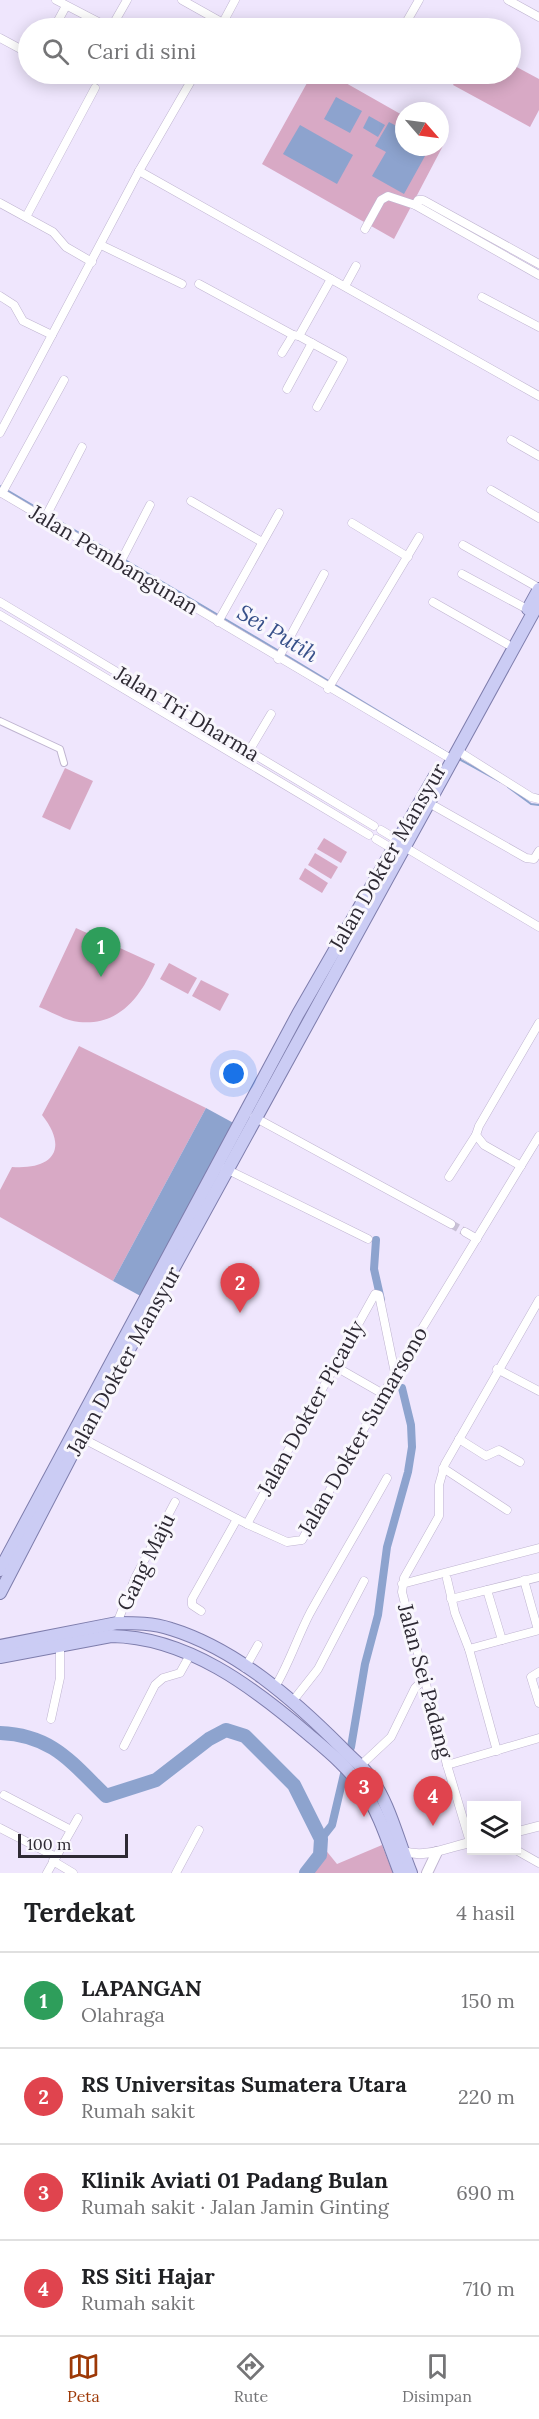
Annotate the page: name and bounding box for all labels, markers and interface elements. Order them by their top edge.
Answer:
search box [18,18,521,84]
icon: search [39,35,72,68]
text: Cari di sini [87,37,196,65]
north arrow [395,102,449,156]
street label: Jalan Pembangunan [24,498,204,621]
water label: Sei Putih [232,598,324,668]
street label: Jalan Tri Dharma [109,659,265,768]
street label: Jalan Dokter Mansyur [322,758,452,956]
pin: 1 [82,928,120,977]
your location [219,1059,248,1088]
street label: Jalan Dokter Mansyur [60,1262,187,1461]
pin: 2 [220,1264,260,1313]
street label: Jalan Dokter Picauly [251,1315,370,1501]
street label: Jalan Dokter Sumarsono [291,1322,433,1541]
street label: Gang Maju [110,1509,181,1615]
street label: Jalan Sei Padang [392,1600,459,1762]
pin: 3 [344,1768,384,1817]
pin: 4 [414,1776,452,1826]
map controls [467,1801,521,1855]
button: layers [467,1801,521,1855]
scale bar [18,1831,128,1858]
text: 100 m [27,1834,71,1854]
text: Terdekat [24,1896,135,1929]
text: 4 hasil [456,1900,515,1925]
text: LAPANGAN [81,1974,202,2002]
text: 1 [39,1988,48,2013]
text: 150 m [461,1988,515,2013]
text: Olahraga [81,2002,165,2027]
text: RS Universitas Sumatera Utara [81,2070,407,2098]
text: 2 [38,2084,49,2109]
text: 220 m [458,2084,515,2109]
text: Rumah sakit [81,2098,195,2123]
text: Klinik Aviati 01 Padang Bulan [81,2166,388,2194]
text: 3 [38,2180,49,2205]
text: 690 m [456,2180,515,2205]
text: Rumah sakit · Jalan Jamin Ginting [81,2194,389,2219]
text: RS Siti Hajar [81,2262,215,2290]
text: 4 [38,2276,49,2301]
text: 710 m [463,2276,515,2301]
text: Rumah sakit [81,2290,195,2315]
tab: Peta [67,2350,100,2406]
tab: Rute [234,2350,268,2406]
tab: Disimpan [402,2350,472,2406]

